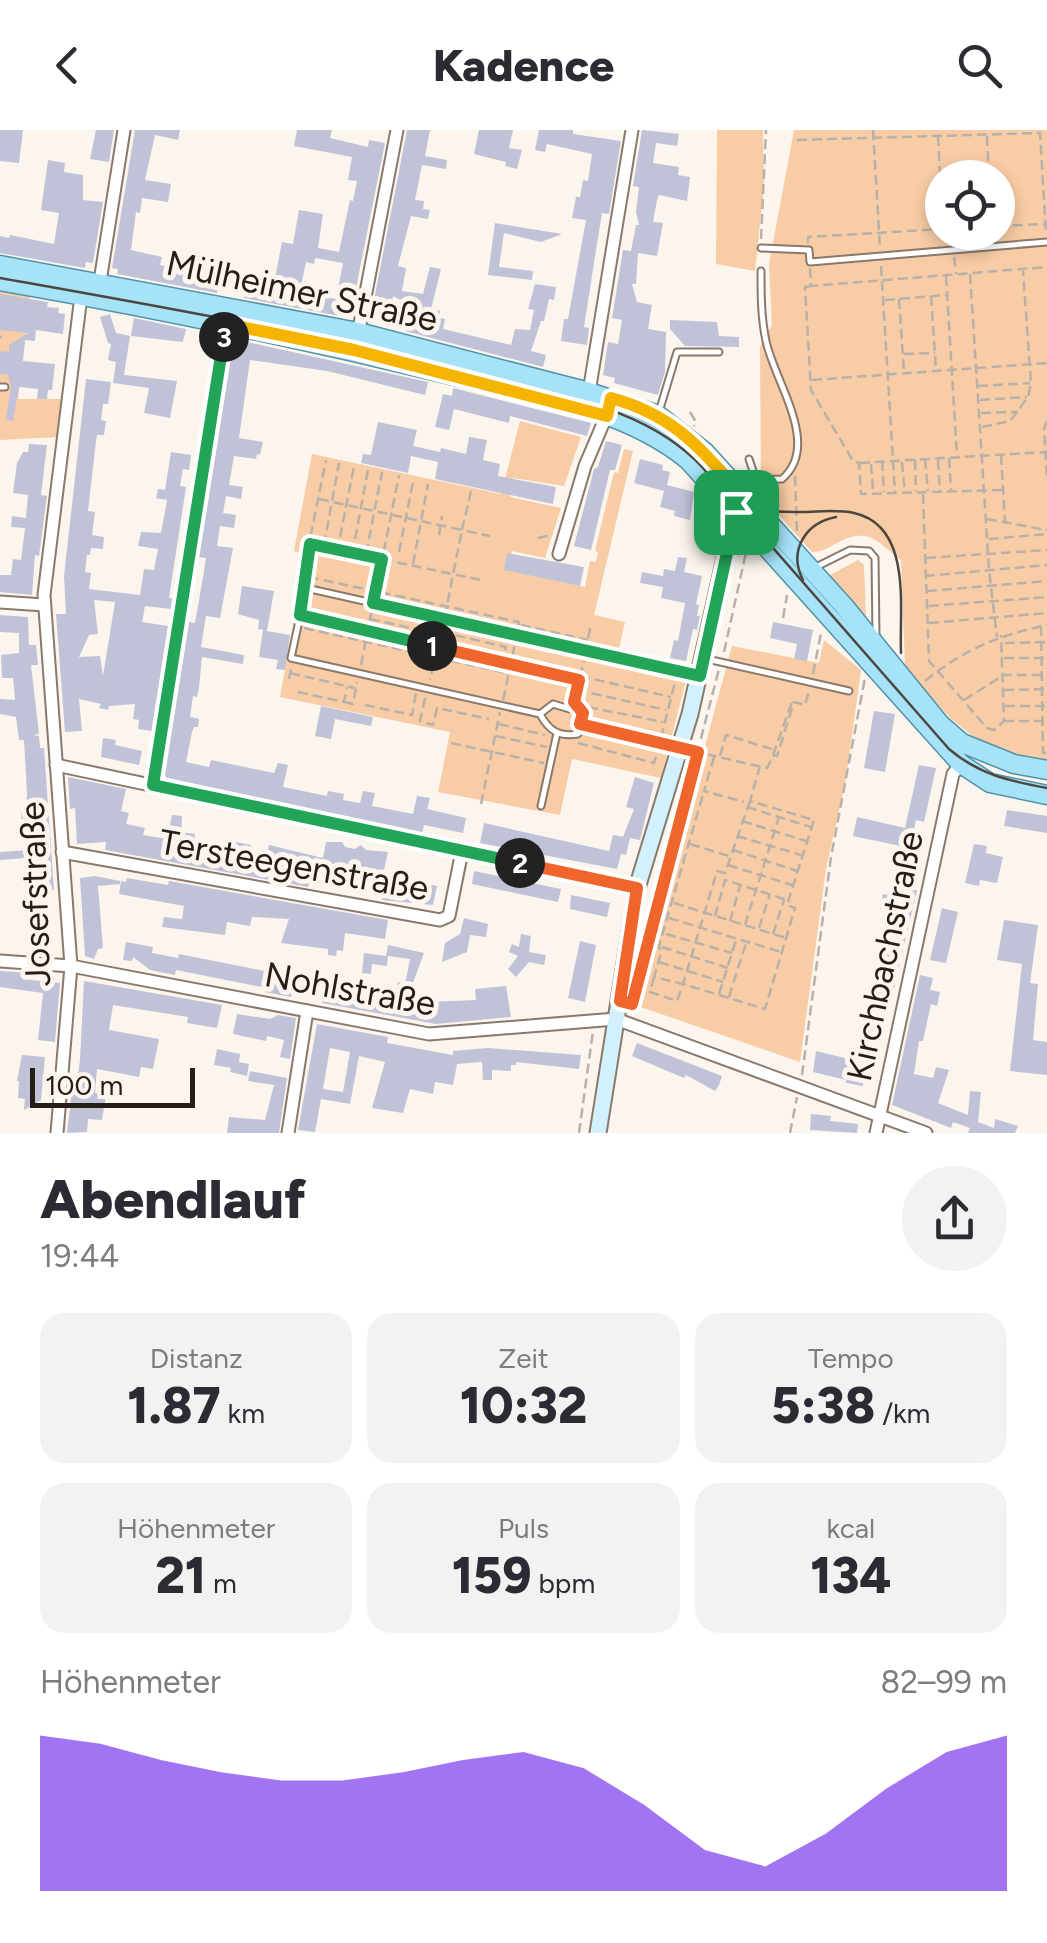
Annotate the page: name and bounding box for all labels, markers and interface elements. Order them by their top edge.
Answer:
icon: back [40,38,95,93]
text: Kadence [433,38,614,92]
icon: search [952,38,1007,93]
map controls [925,160,1015,250]
button: locate [925,160,1015,250]
street label: Mülheimer Straße [163,242,441,340]
pin: 3 [199,312,249,362]
text: 3 [216,320,232,354]
pin [694,470,779,555]
icon: arrive [709,485,764,540]
pin: 1 [407,621,457,671]
text: 1 [426,629,438,663]
street label: Josefstraße [11,801,59,987]
street label: Tersteegenstraße [156,821,432,909]
street label: Kirchbachstraße [838,827,932,1085]
pin: 2 [495,838,545,888]
text: 2 [512,846,528,880]
street label: Nohlstraße [261,953,439,1025]
scale bar [30,1063,195,1108]
text: 100 m [45,1068,123,1102]
text: Abendlauf [40,1166,306,1232]
button: share [902,1166,1007,1271]
text: 19:44 [40,1237,119,1275]
text: Distanz [150,1341,243,1375]
text: Zeit [498,1341,549,1375]
text: Tempo [808,1341,894,1375]
text: 1.87 [127,1375,221,1436]
text: 10:32 [460,1375,587,1436]
text: 5:38 [771,1375,875,1436]
text: km [221,1396,265,1430]
text: /km [875,1396,930,1430]
text: Höhenmeter [117,1511,275,1545]
text: Puls [498,1511,549,1545]
text: kcal [826,1511,875,1545]
text: 21 [155,1545,206,1606]
text: 159 [452,1545,532,1606]
text: 134 [810,1545,891,1606]
text: m [206,1566,237,1600]
text: bpm [532,1566,595,1600]
text: Höhenmeter [40,1663,221,1701]
text: 82–99 m [881,1663,1007,1701]

